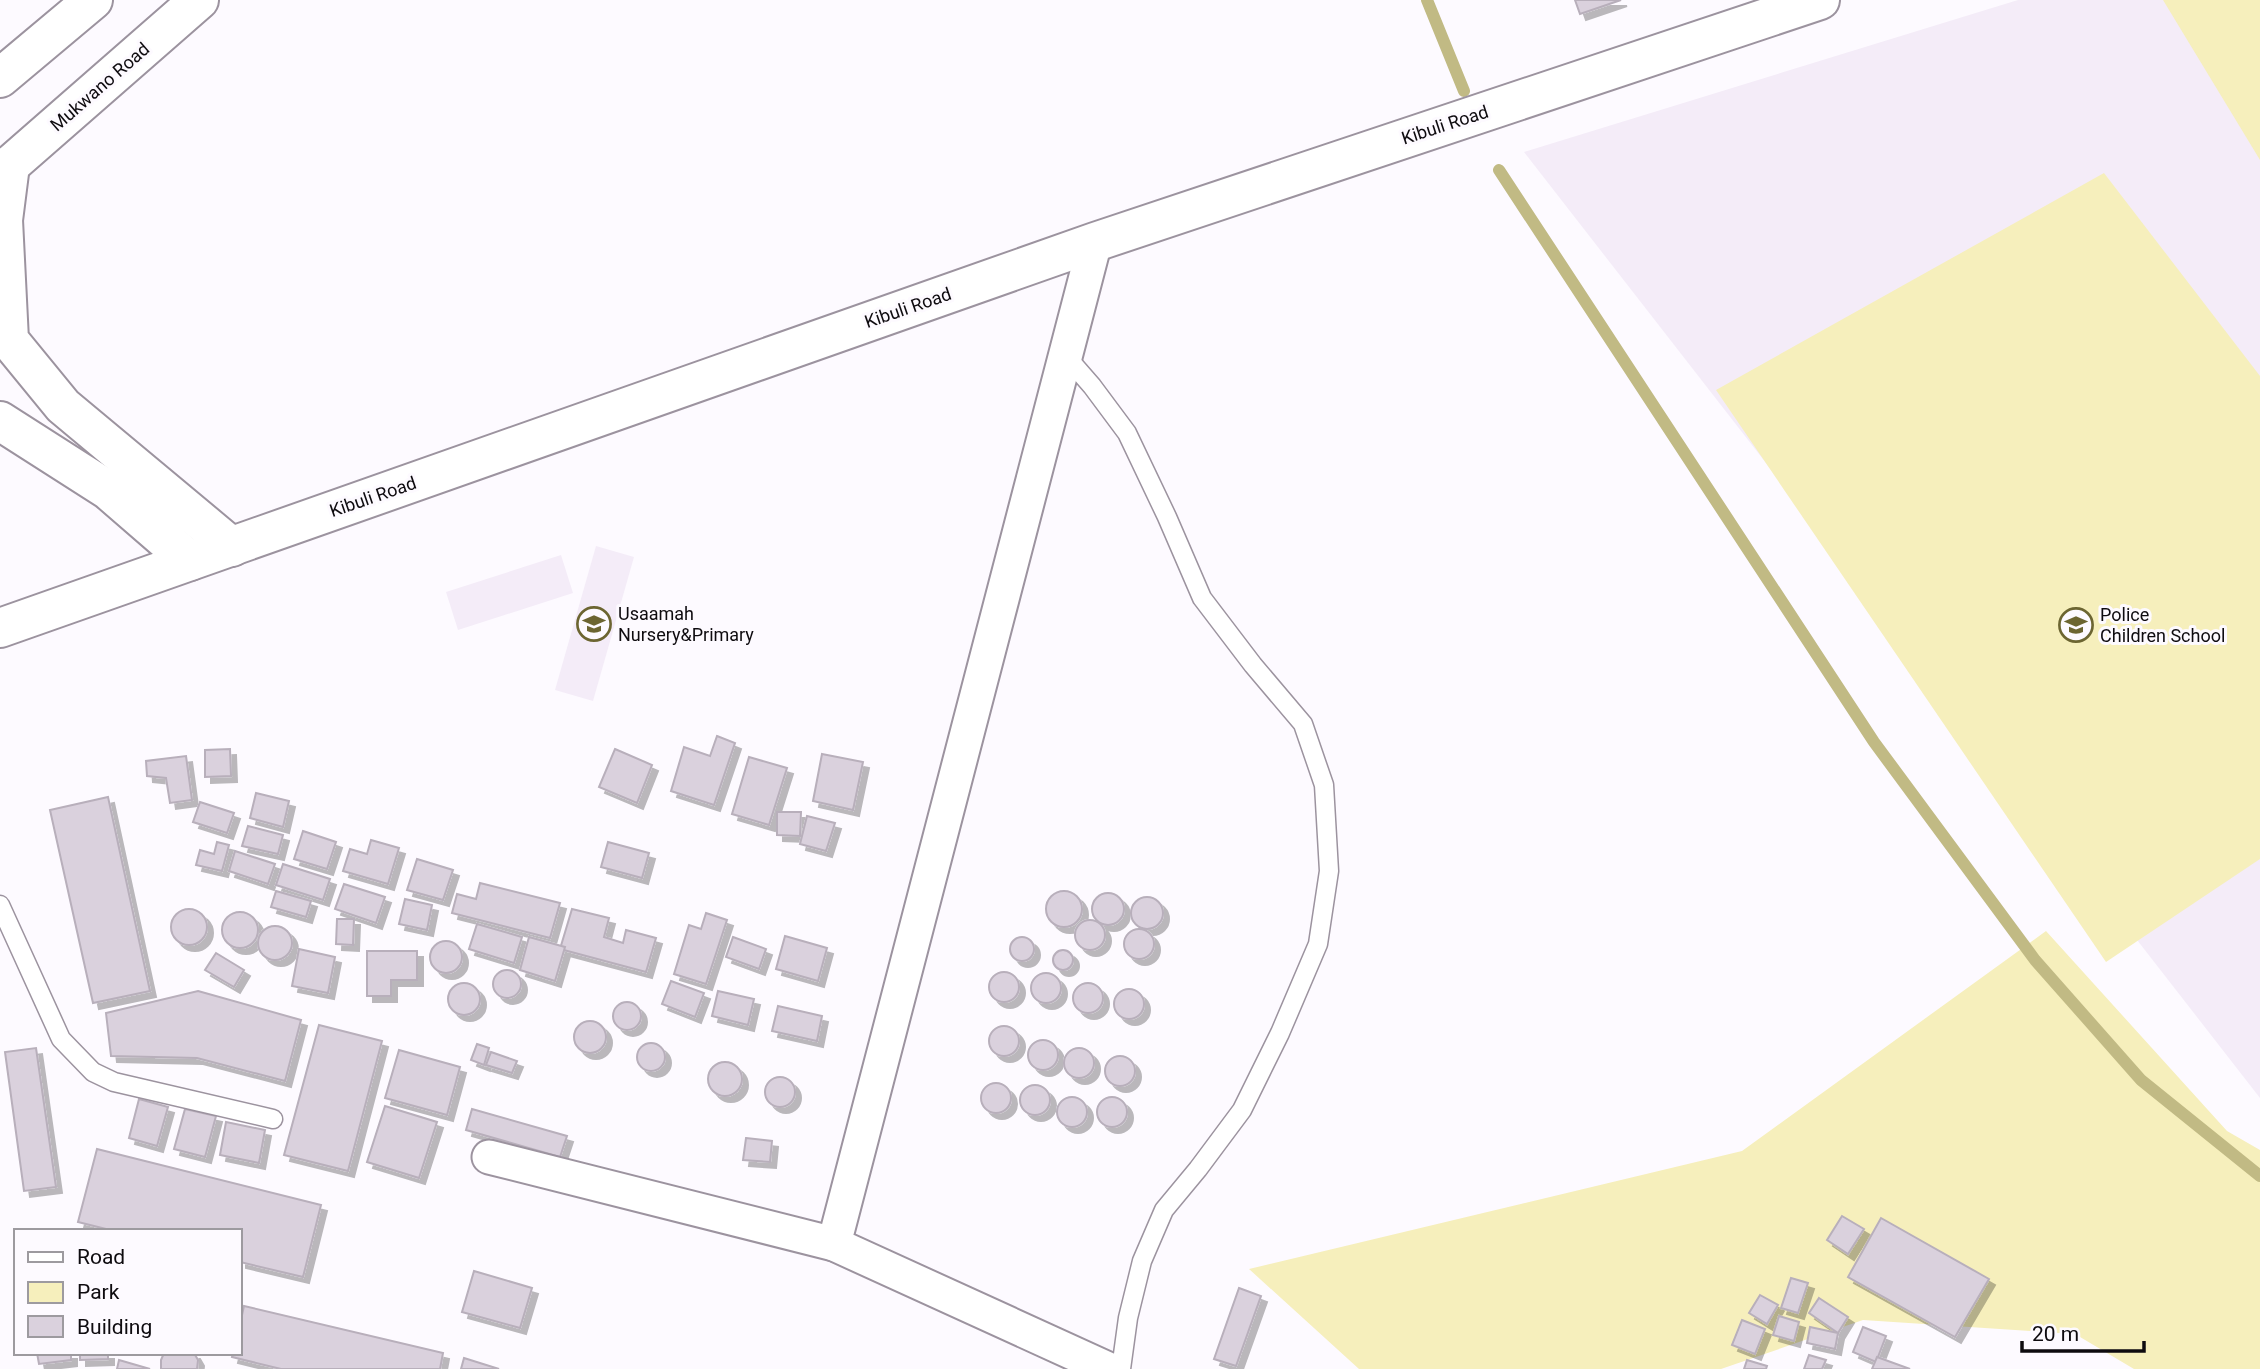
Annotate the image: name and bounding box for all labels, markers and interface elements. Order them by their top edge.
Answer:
street label: Mukwano Road [46,38,153,135]
street label: Kibuli Road [1399,101,1491,148]
street label: Kibuli Road [862,283,954,332]
street label: Kibuli Road [327,472,419,521]
place label: Usaamah Nursery&Primary [618,603,754,645]
place label: Police Children School [2100,604,2225,646]
school or university icon: Usaamah Nursery&Primary [575,605,613,643]
school or university icon: Police Children School [2057,606,2095,644]
legend [14,1229,242,1355]
text: Road [77,1245,125,1269]
text: Park [77,1280,120,1304]
scale bar [2022,1310,2144,1354]
text: Building [77,1315,152,1339]
text: 20 m [2032,1322,2079,1346]

